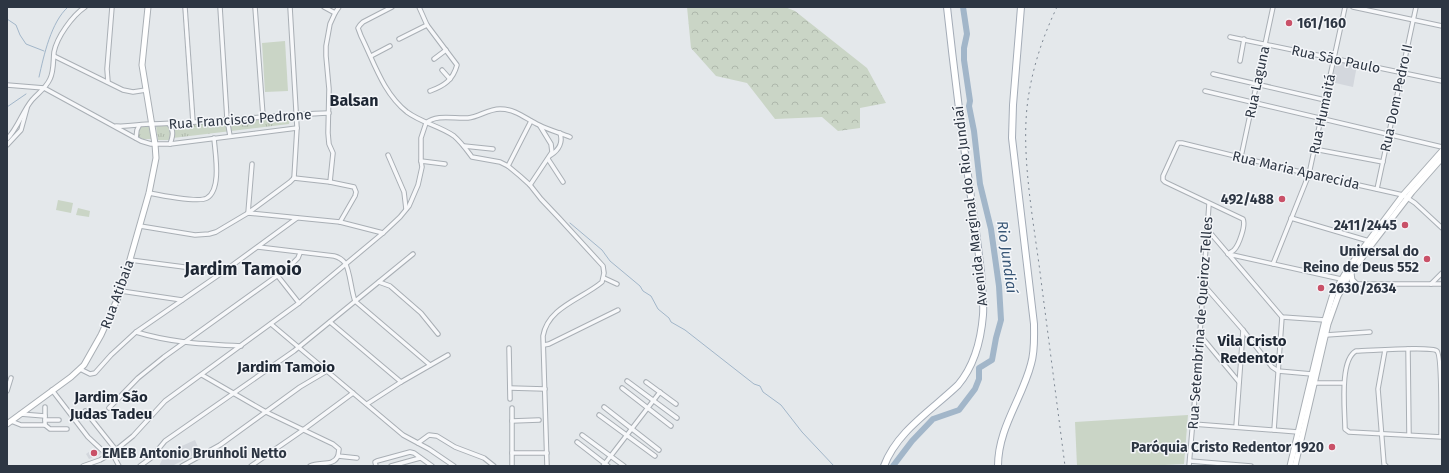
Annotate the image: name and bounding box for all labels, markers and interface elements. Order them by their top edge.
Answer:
place label: 161/160 [1297,15,1346,32]
marker: 161/160 [1284,18,1294,28]
street label: Rua São Paulo [1290,42,1382,77]
street label: Rua Dom Pedro II [1377,43,1416,154]
street label: Rua Laguna [1242,44,1273,120]
street label: Rua Humaitá [1306,72,1339,156]
district label: Balsan [330,91,378,110]
street label: Avenida Marginal do Rio Jundiaí [950,105,991,307]
street label: Rua Francisco Pedrone [168,106,312,133]
street label: Rua Maria Aparecida [1231,148,1361,193]
place label: 492/488 [1221,191,1274,208]
marker: 492/488 [1277,194,1287,204]
street label: Rua Setembrina de Queiroz Telles [1185,216,1216,430]
place label: 2411/2445 [1334,217,1397,234]
water label: Rio Jundiaí [993,219,1021,295]
marker: 2411/2445 [1400,220,1410,230]
place label: Universal do Reino de Deus 552 [1303,243,1419,276]
marker: Universal do Reino de Deus 552 [1422,254,1432,264]
street label: Rua Atibaia [97,257,138,331]
district label: Jardim Tamoio [183,258,302,280]
place label: 2630/2634 [1329,280,1396,297]
marker: 2630/2634 [1316,283,1326,293]
district label: Vila Cristo Redentor [1216,332,1287,367]
district label: Jardim Tamoio [236,358,335,376]
district label: Jardim São Judas Tadeu [69,388,152,423]
place label: Paróquia Cristo Redentor 1920 [1131,439,1324,456]
marker: Paróquia Cristo Redentor 1920 [1327,442,1337,452]
place label: EMEB Antonio Brunholi Netto [102,445,287,462]
marker: EMEB Antonio Brunholi Netto [89,448,99,458]

